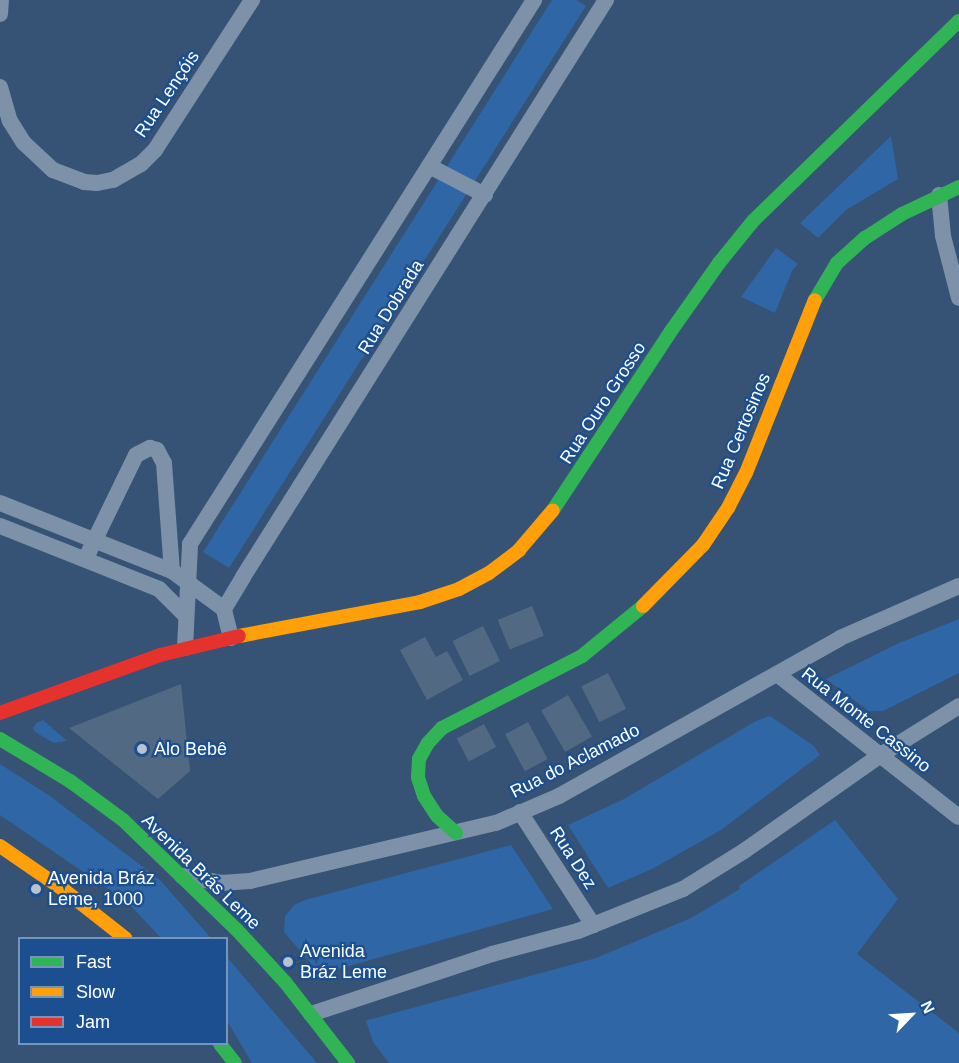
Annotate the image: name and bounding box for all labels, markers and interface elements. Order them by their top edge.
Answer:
street label: Rua Lençóis [130,46,204,142]
street label: Rua Dobrada [353,256,429,358]
street label: Rua Ouro Grosso [556,338,650,468]
street label: Rua Certosinos [707,370,775,492]
street label: Rua Monte Cassino [797,663,935,777]
street label: Rua do Aclamado [506,719,644,803]
place label: Alo Bebê [154,738,227,760]
marker: Alo Bebê [135,742,149,756]
street label: Avenida Brás Leme [137,810,265,934]
street label: Rua Dez [545,823,601,893]
place label: Avenida Bráz Leme, 1000 [48,868,155,910]
marker: Avenida Bráz Leme, 1000 [29,882,43,896]
legend [18,937,228,1045]
place label: Avenida Bráz Leme [300,941,387,984]
text: Fast [76,952,111,972]
marker: Avenida Bráz Leme [281,955,295,969]
text: Slow [76,982,115,1002]
north arrow [881,985,941,1045]
text: N [918,998,938,1016]
text: Jam [76,1012,110,1032]

